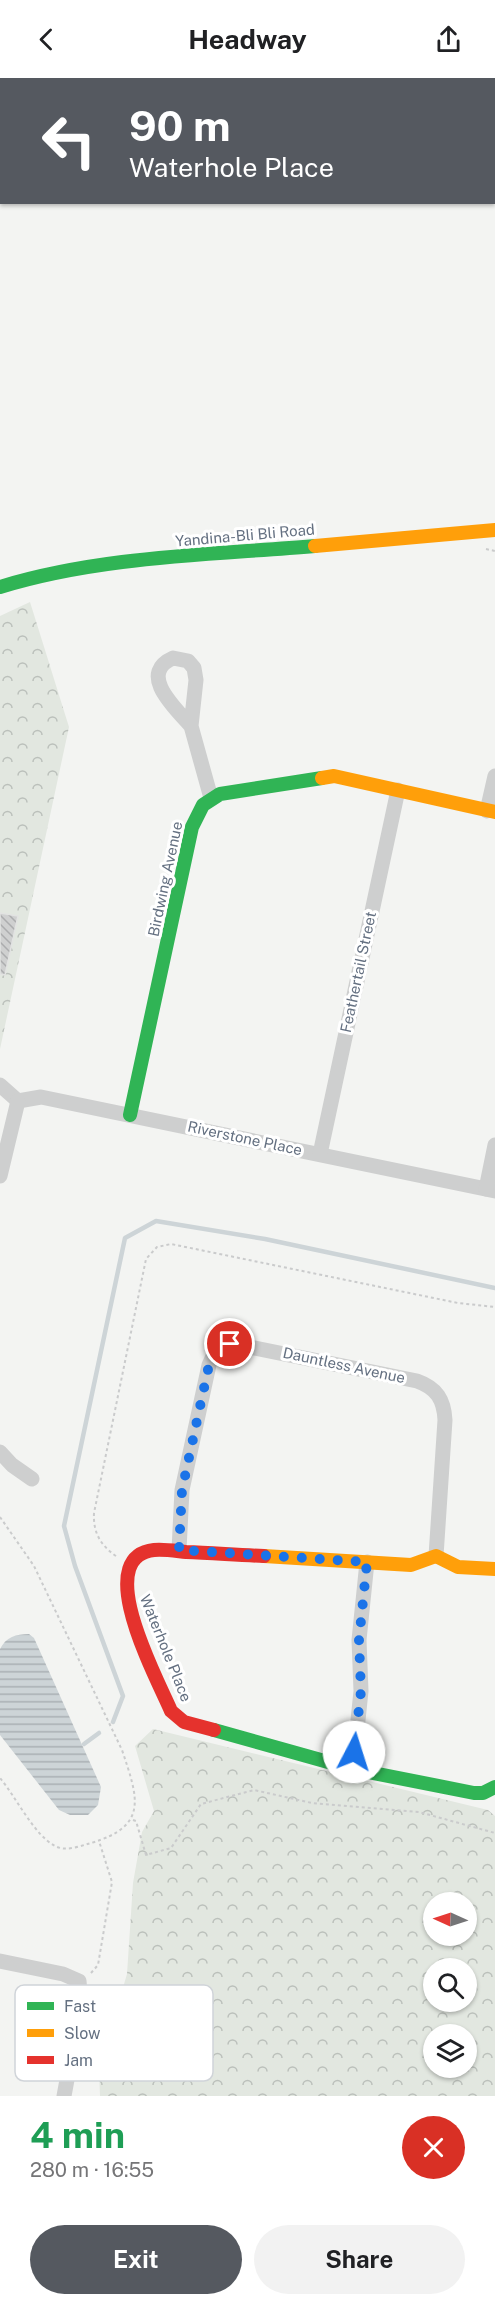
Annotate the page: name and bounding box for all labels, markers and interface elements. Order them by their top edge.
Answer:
icon: back [30,23,63,56]
text: Headway [188,23,307,55]
icon: share [432,23,465,56]
text: 90 m [129,101,231,150]
icon: left [30,102,108,180]
text: Waterhole Place [129,151,334,183]
street label: Yandina-Bli Bli Road [175,520,315,550]
street label: Birdwing Avenue [144,820,186,938]
street label: Feathertail Street [337,910,379,1034]
street label: Riverstone Place [186,1118,304,1158]
pin [204,1318,255,1369]
icon: arrive [213,1327,246,1360]
street label: Dauntless Avenue [281,1344,407,1386]
street label: Waterhole Place [137,1592,195,1704]
position arrow [322,1720,386,1784]
north arrow [423,1892,477,1946]
map controls [423,1892,477,2078]
button: search [423,1958,477,2012]
legend [15,1985,213,2081]
text: Fast [64,1997,96,2016]
text: Slow [64,2024,101,2043]
button: layers [423,2024,477,2078]
text: Jam [64,2051,93,2070]
text: 4 min [30,2114,125,2156]
button: close [402,2116,465,2179]
text: 280 m · 16:55 [30,2158,154,2182]
button: Exit [30,2225,242,2294]
button: Share [254,2225,465,2294]

